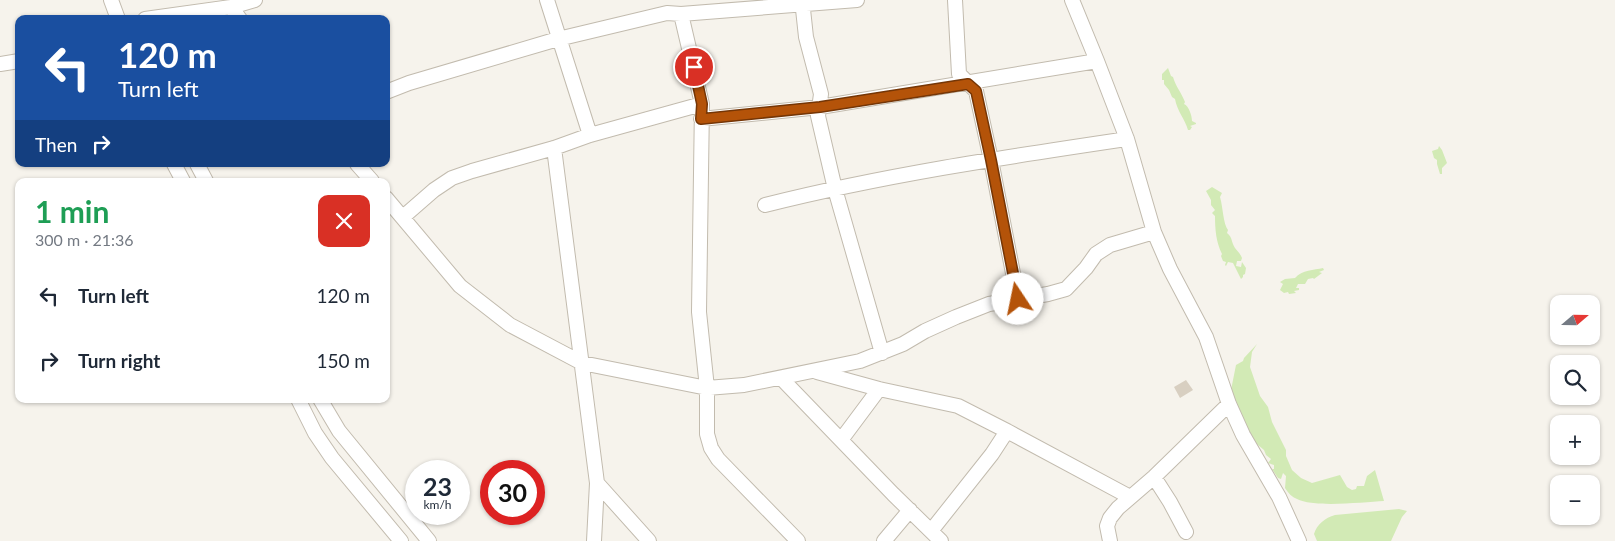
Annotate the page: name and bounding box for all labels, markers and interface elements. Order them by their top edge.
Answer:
text: 120 m [118,33,217,75]
icon: left [35,35,100,100]
pin [673,46,715,88]
icon: arrive [680,53,708,81]
text: Turn left [118,75,199,102]
icon: right [87,130,115,158]
text: Then [35,133,77,156]
text: 1 min [35,193,109,229]
button: close [318,195,370,247]
text: 300 m · 21:36 [35,230,134,249]
position arrow [991,272,1043,324]
icon: left [35,282,63,310]
text: Turn left [78,284,149,307]
text: 120 m [316,284,370,307]
north arrow [1550,295,1600,345]
map controls [1550,295,1600,525]
icon: right [35,347,63,375]
text: Turn right [78,349,160,372]
text: 150 m [316,349,370,372]
button: search [1550,355,1600,405]
button: + [1550,415,1600,465]
speed limit sign: 30 [480,460,545,525]
text: 23 [423,471,452,501]
button: − [1550,475,1600,525]
text: km/h [423,497,452,512]

